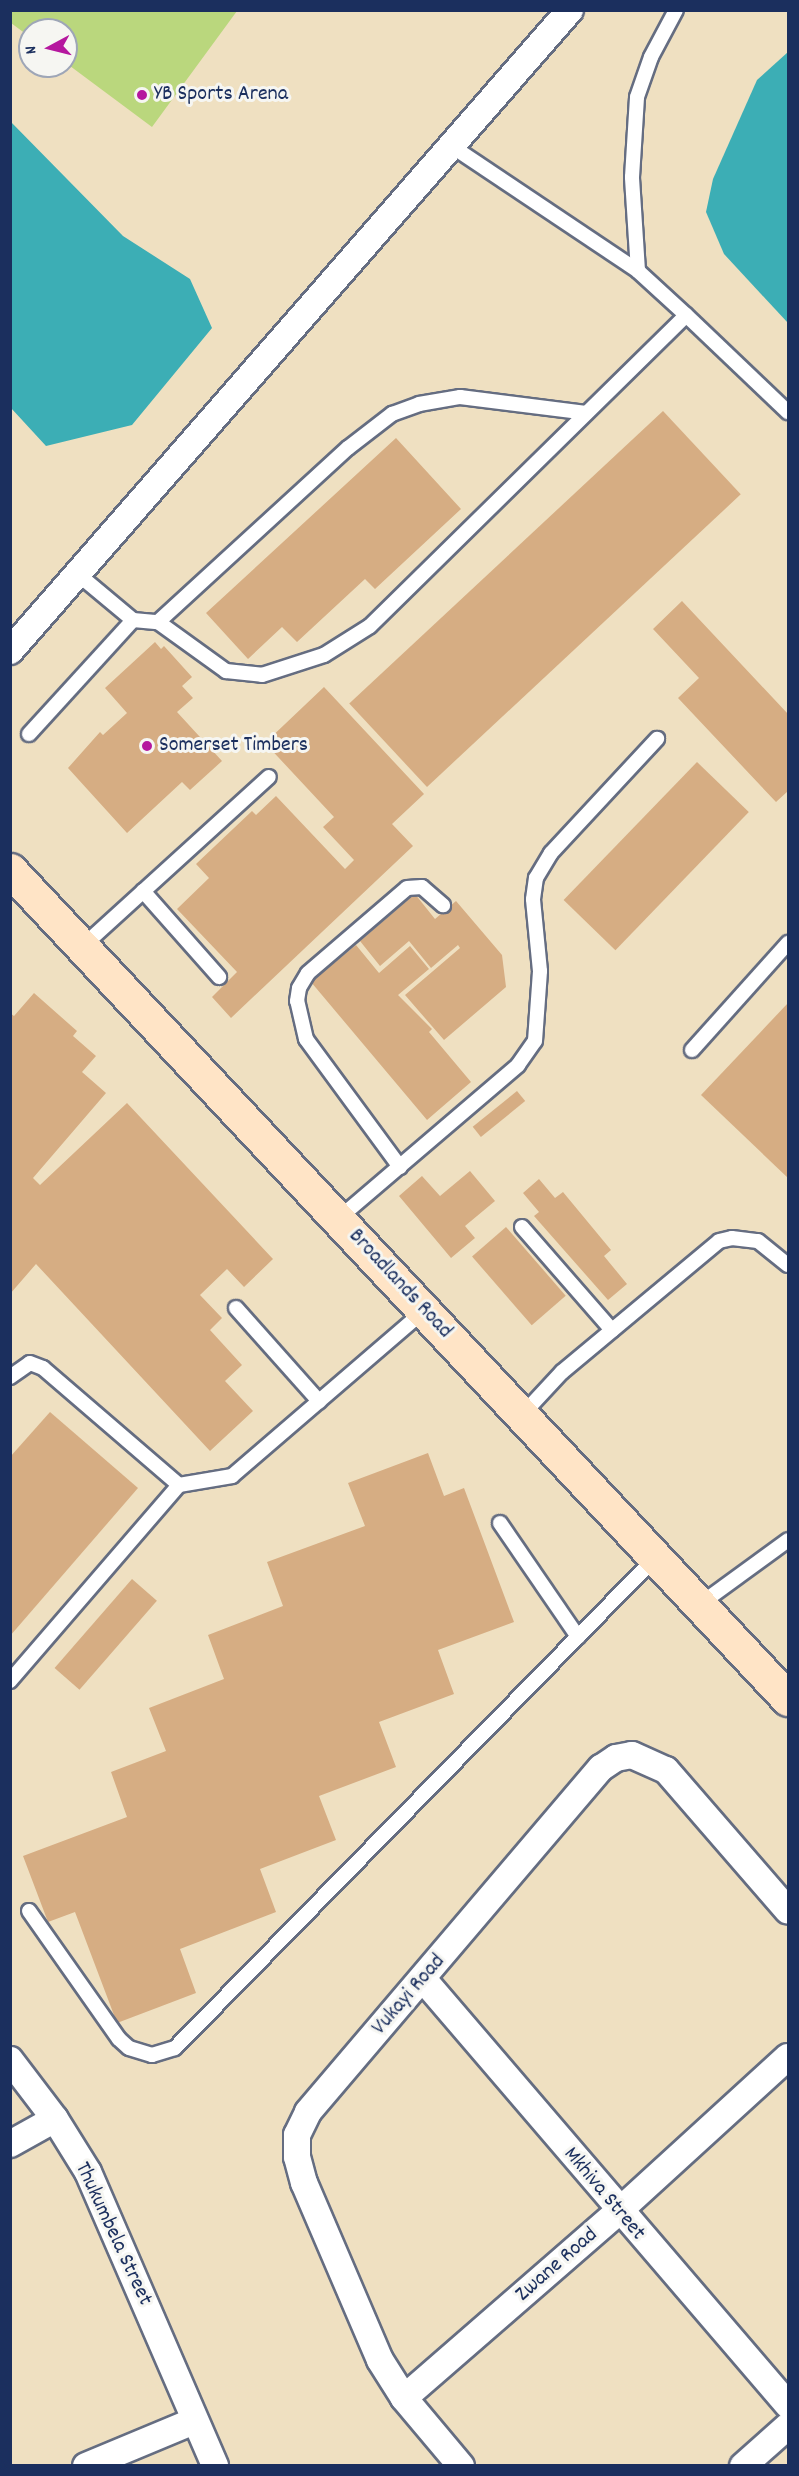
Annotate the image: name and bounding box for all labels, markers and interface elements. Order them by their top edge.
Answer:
north arrow [18,18,78,78]
text: N [20,45,44,55]
place label: YB Sports Arena [154,82,288,108]
marker: YB Sports Arena [135,88,149,102]
place label: Somerset Timbers [159,733,308,759]
marker: Somerset Timbers [140,739,154,753]
street label: Broadlands Road [342,1224,458,1344]
street label: Vukayi Road [367,1949,451,2041]
street label: Mkhiva Street [557,2142,651,2246]
street label: Thukumbela Street [68,2158,158,2310]
street label: Zwane Road [511,2222,603,2308]

